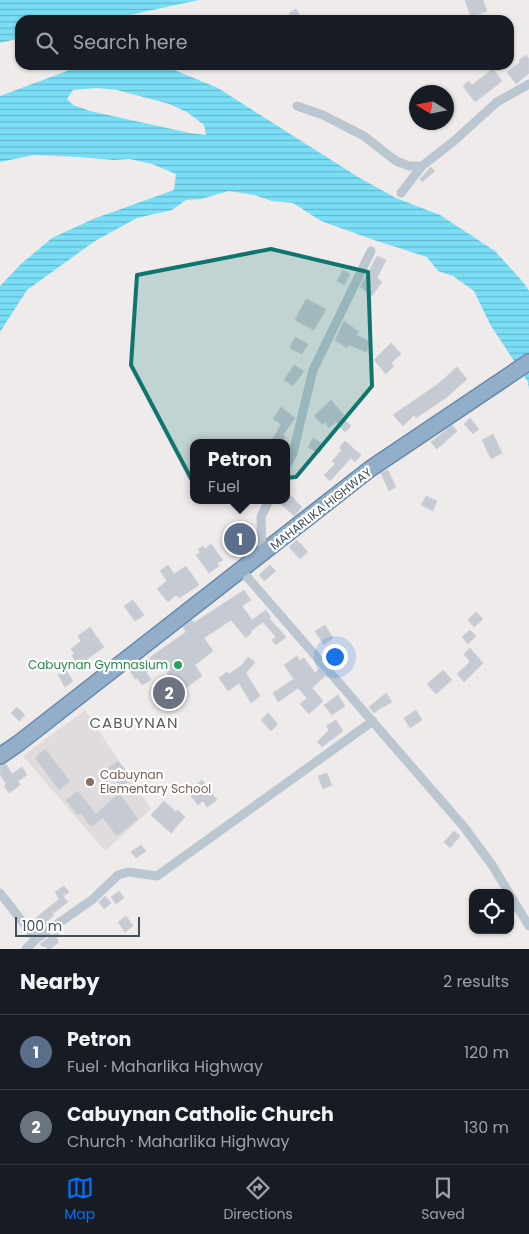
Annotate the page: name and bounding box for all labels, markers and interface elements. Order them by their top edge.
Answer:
search box [15,15,514,70]
icon: search [33,29,61,57]
text: Search here [73,29,187,56]
north arrow [409,85,454,130]
popup [190,439,290,504]
text: Petron [208,446,272,473]
street label: MAHARLIKA HIGHWAY [266,464,375,554]
text: Fuel [208,475,240,498]
pin: 1 [224,520,256,558]
your location [322,644,348,670]
place label: Cabuynan Gymnasium [28,656,168,673]
marker: Cabuynan Gymnasium [172,659,184,671]
pin: 2 [153,674,185,712]
district label: CABUYNAN [90,712,178,733]
place label: Cabuynan Elementary School [100,766,211,797]
marker: Cabuynan Elementary School [84,776,96,788]
map controls [469,889,514,934]
button: locate [469,889,514,934]
scale bar [15,914,140,937]
text: 100 m [22,916,62,936]
text: Nearby [20,967,100,996]
text: 2 results [443,970,509,993]
text: Petron [67,1026,131,1053]
text: 1 [33,1041,39,1064]
text: 120 m [464,1041,509,1064]
text: Fuel · Maharlika Highway [67,1055,263,1078]
text: Cabuynan Catholic Church [67,1101,334,1128]
text: 2 [31,1116,41,1139]
text: 130 m [464,1116,509,1139]
text: Church · Maharlika Highway [67,1130,290,1153]
tab: Map [64,1174,95,1225]
tab: Directions [223,1174,293,1225]
tab: Saved [421,1174,465,1225]

